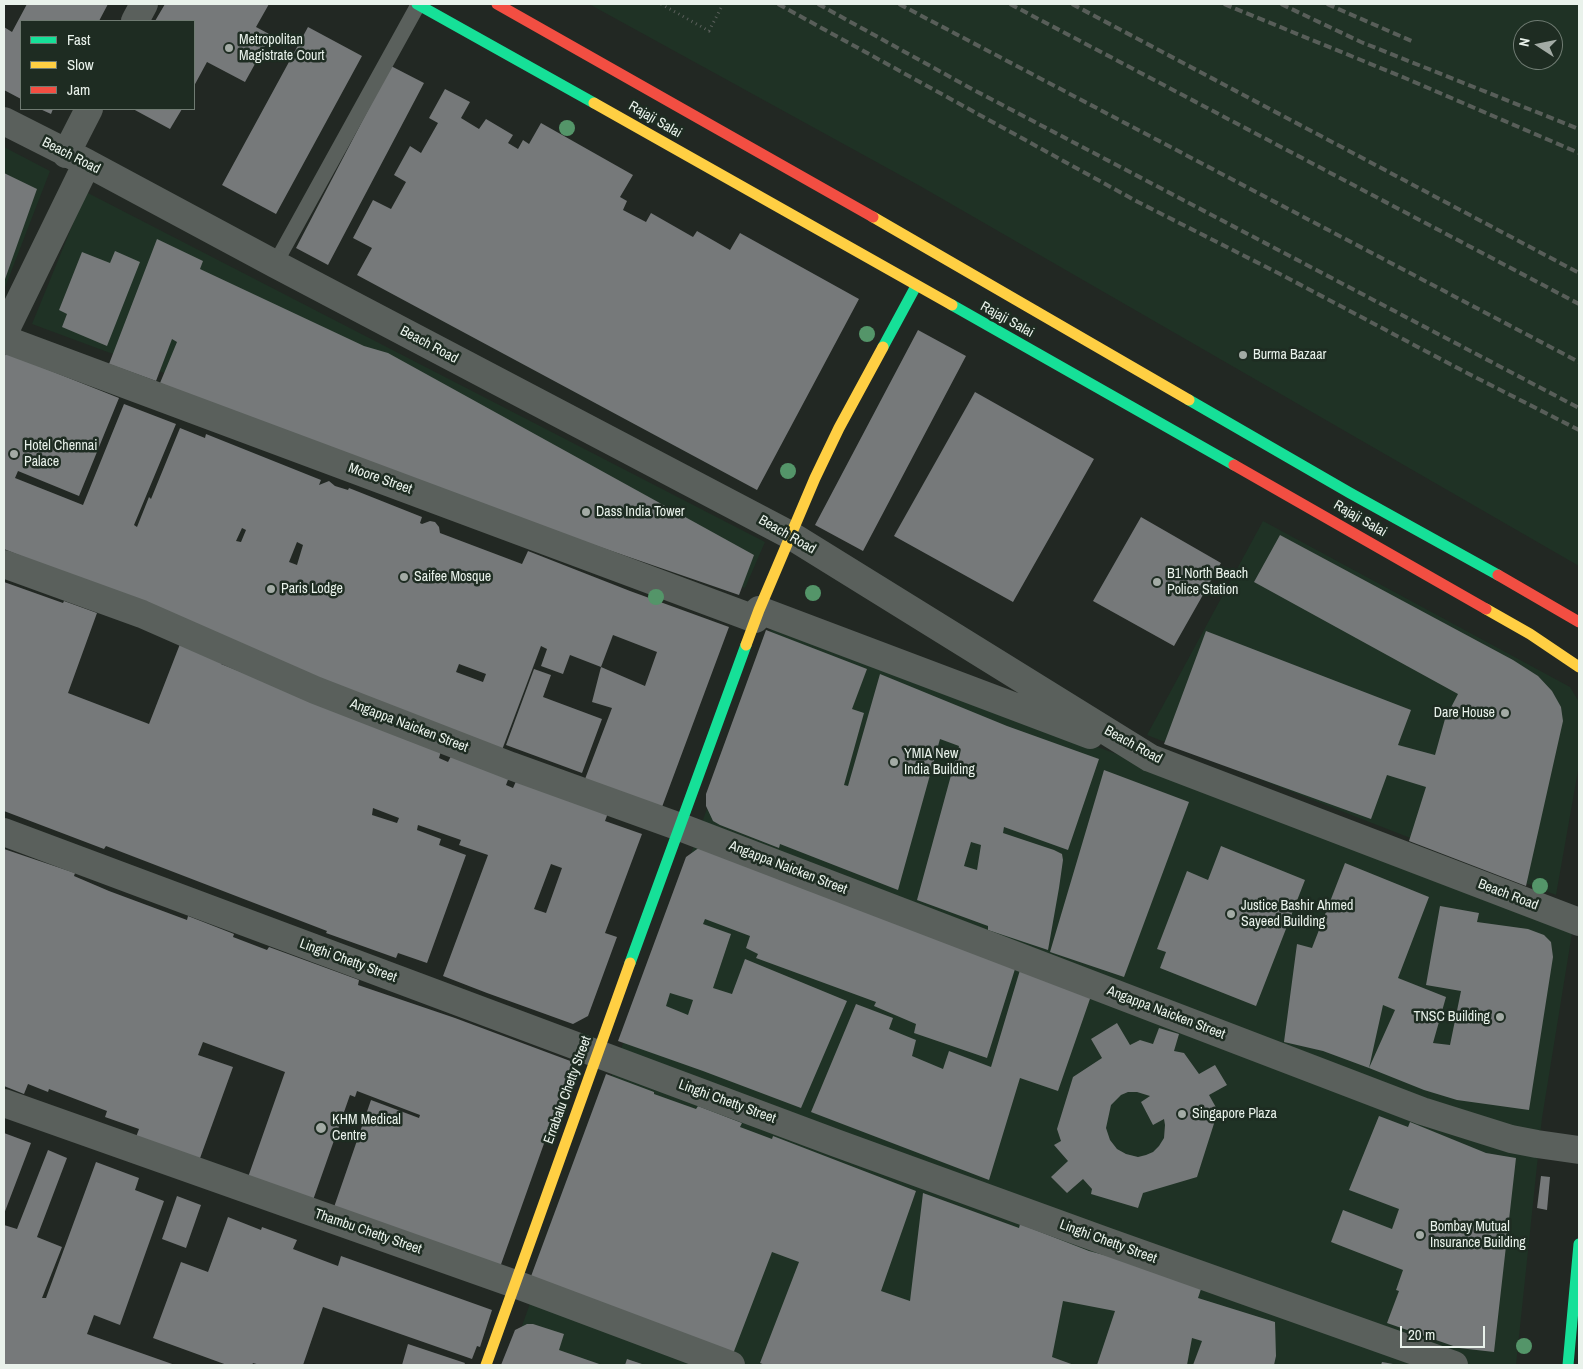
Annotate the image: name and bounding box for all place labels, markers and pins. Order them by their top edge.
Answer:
place label: Metropolitan Magistrate Court [239,32,324,64]
marker: Metropolitan Magistrate Court [223,42,235,54]
place label: Burma Bazaar [1253,347,1326,363]
marker: Burma Bazaar [1237,349,1249,361]
place label: Hotel Chennai Palace [24,438,97,471]
marker: Hotel Chennai Palace [8,448,20,460]
place label: Dass India Tower [596,504,685,520]
marker: Dass India Tower [580,506,592,518]
place label: B1 North Beach Police Station [1167,566,1248,598]
place label: Saifee Mosque [414,569,491,585]
marker: Saifee Mosque [398,571,410,583]
marker: B1 North Beach Police Station [1151,576,1163,588]
place label: Paris Lodge [281,581,343,597]
marker: Paris Lodge [265,583,277,595]
place label: Dare House [1434,705,1495,721]
marker: Dare House [1499,707,1511,719]
place label: YMIA New India Building [904,746,975,779]
marker: YMIA New India Building [888,756,900,768]
place label: Justice Bashir Ahmed Sayeed Building [1241,898,1353,930]
marker: Justice Bashir Ahmed Sayeed Building [1225,908,1237,920]
place label: TNSC Building [1413,1009,1490,1025]
marker: TNSC Building [1494,1011,1506,1023]
place label: Singapore Plaza [1192,1106,1277,1122]
marker: Singapore Plaza [1176,1108,1188,1120]
place label: KHM Medical Centre [332,1112,401,1144]
marker: KHM Medical Centre [314,1121,328,1135]
place label: Bombay Mutual Insurance Building [1430,1219,1526,1252]
marker: Bombay Mutual Insurance Building [1414,1229,1426,1241]

